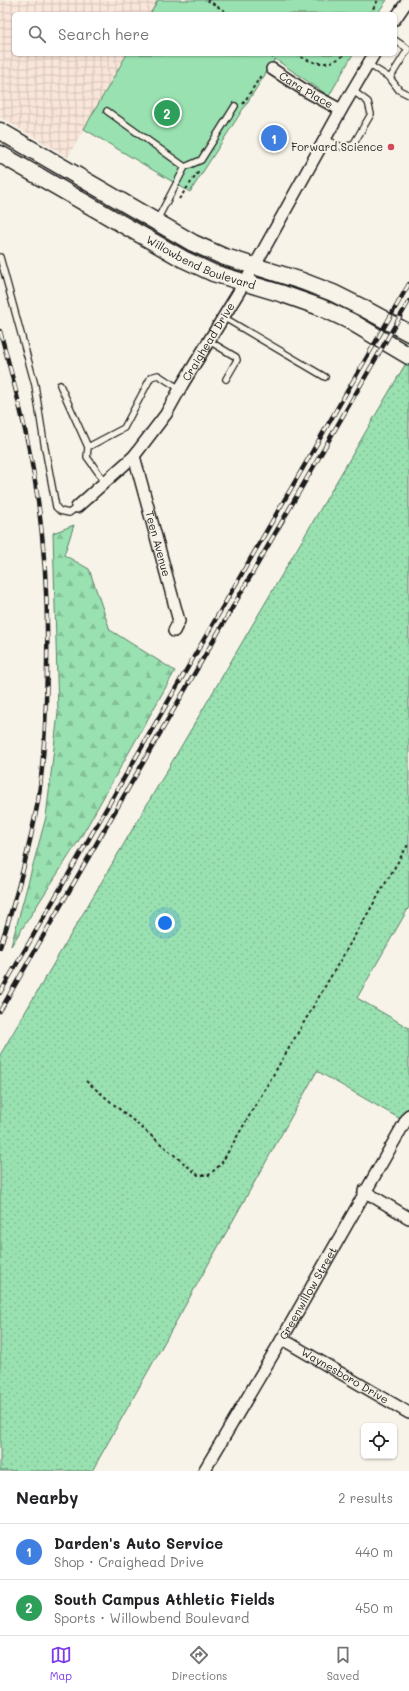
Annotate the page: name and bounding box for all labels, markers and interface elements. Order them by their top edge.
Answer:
search box [12,12,397,56]
icon: search [26,23,48,45]
text: Search here [58,24,149,44]
street label: Cara Place [276,68,336,111]
pin: 2 [154,98,180,128]
pin: 1 [261,123,287,153]
place label: Forward Science [291,139,383,154]
marker: Forward Science [386,142,396,152]
street label: Willowbend Boulevard [144,232,258,292]
street label: Craighead Drive [178,299,238,384]
street label: Teen Avenue [142,509,175,578]
your location [155,913,175,933]
street label: Greenwillow Street [275,1244,340,1342]
street label: Waynesboro Drive [299,1344,392,1407]
map controls [361,1423,397,1459]
button: locate [361,1423,397,1459]
text: Nearby [16,1486,78,1508]
text: 2 results [338,1489,393,1506]
text: Darden's Auto Service [54,1533,223,1553]
text: 1 [26,1543,32,1560]
text: 440 m [355,1543,393,1560]
text: Shop · Craighead Drive [54,1553,204,1570]
text: South Campus Athletic Fields [54,1589,275,1609]
text: 2 [25,1599,33,1616]
text: 450 m [355,1599,393,1616]
text: Sports · Willowbend Boulevard [54,1609,249,1626]
tab: Map [50,1644,72,1683]
tab: Directions [171,1644,227,1683]
tab: Saved [327,1644,359,1683]

